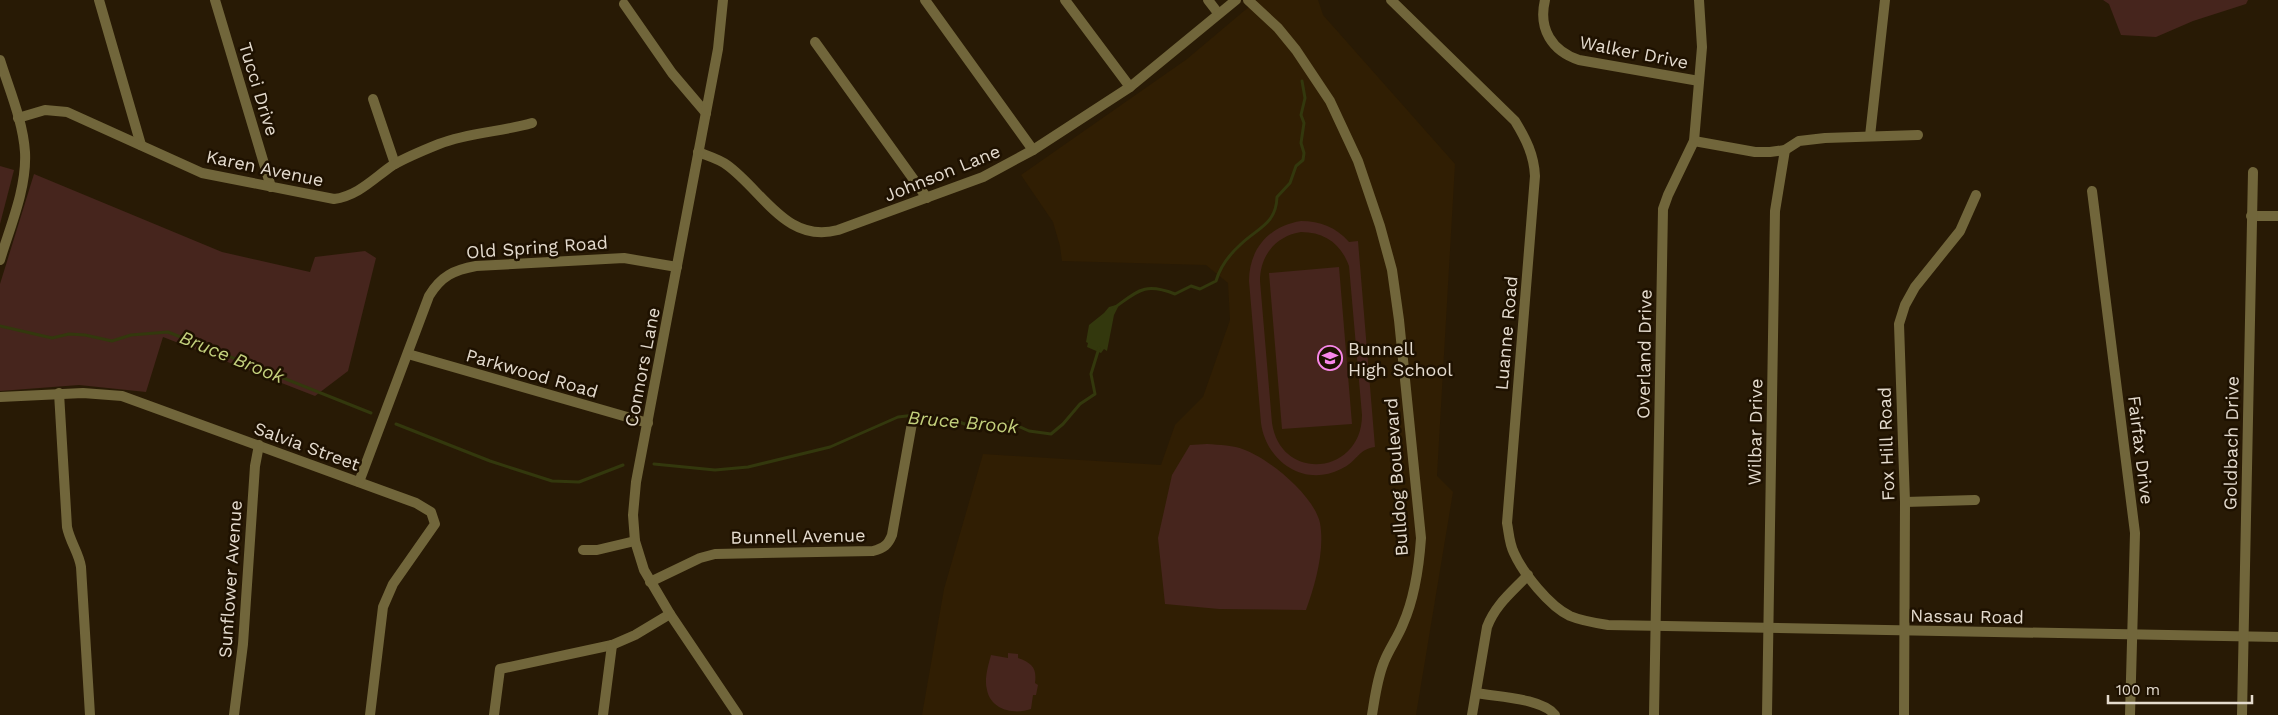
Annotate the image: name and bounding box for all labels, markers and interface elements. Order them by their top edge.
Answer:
street label: Walker Drive [1578,31,1690,73]
street label: Tucci Drive [235,40,283,138]
street label: Johnson Lane [881,140,1003,206]
street label: Karen Avenue [204,145,326,191]
street label: Old Spring Road [465,232,609,262]
street label: Luanne Road [1491,275,1521,391]
street label: Overland Drive [1632,289,1656,419]
street label: Connors Lane [620,305,664,429]
water label: Bruce Brook [176,326,288,389]
place label: Bunnell High School [1348,338,1453,380]
street label: Parkwood Road [464,344,600,402]
school or university icon: Bunnell High School [1317,345,1343,371]
street label: Goldbach Drive [2219,376,2243,510]
street label: Wilbar Drive [1744,378,1766,486]
street label: Fox Hill Road [1874,387,1898,501]
street label: Fairfax Drive [2124,395,2158,505]
street label: Bulldog Boulevard [1380,397,1412,557]
water label: Bruce Brook [907,406,1020,438]
street label: Salvia Street [251,417,363,475]
street label: Sunflower Avenue [214,500,246,658]
street label: Bunnell Avenue [730,524,866,548]
street label: Nassau Road [1910,605,2024,627]
scale bar [2108,672,2252,704]
text: 100 m [2116,681,2160,699]

